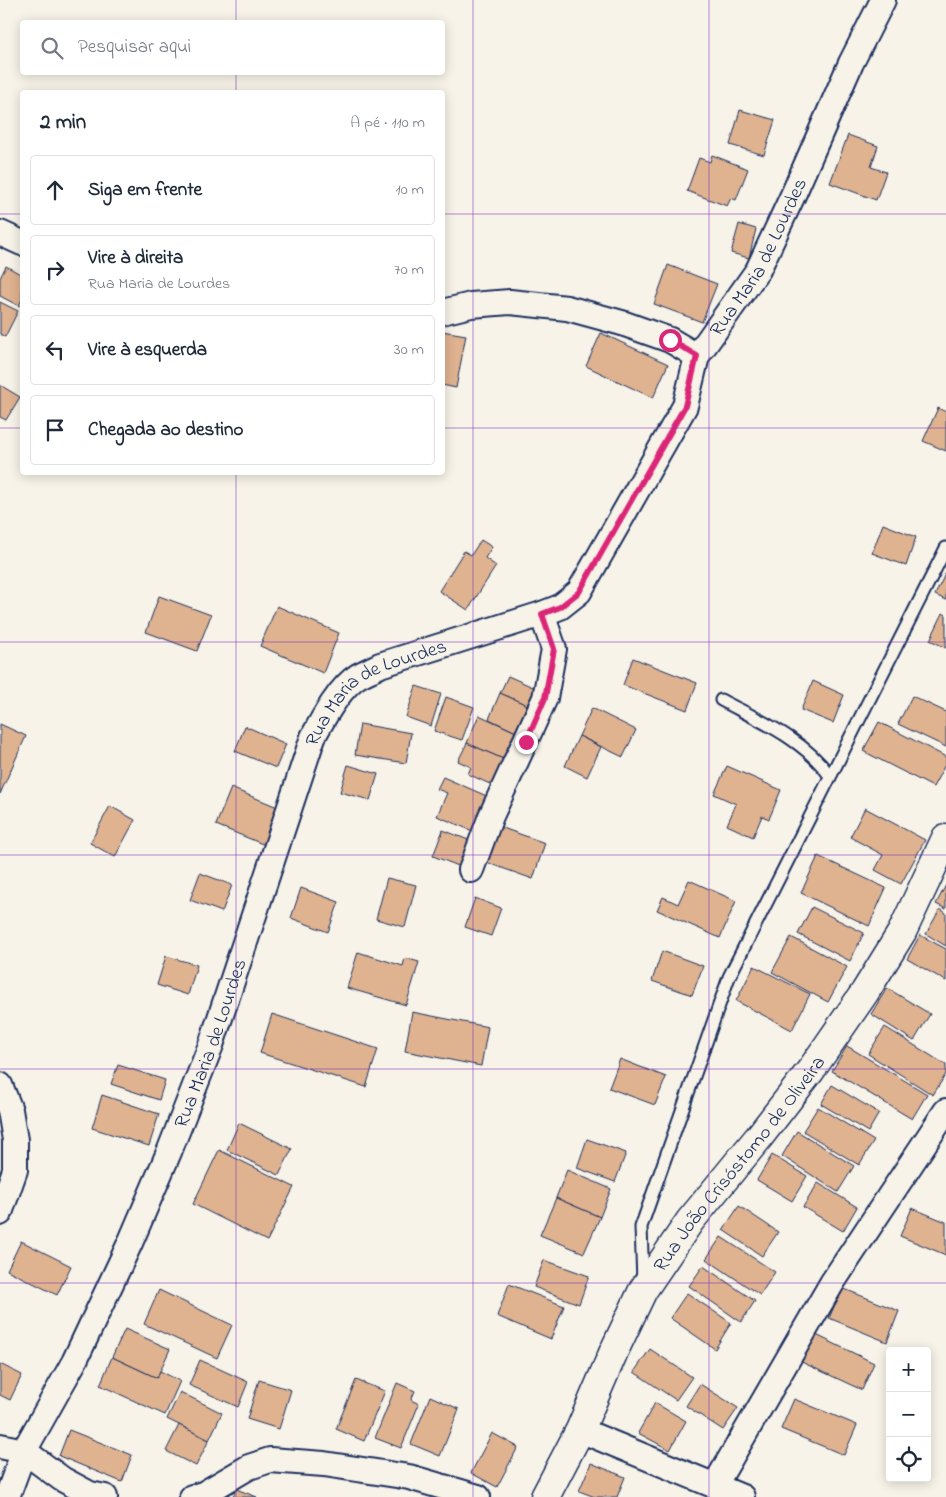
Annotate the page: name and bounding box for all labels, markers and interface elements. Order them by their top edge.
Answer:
search box [20,20,445,75]
icon: search [38,34,66,62]
text: Pesquisar aqui [78,34,191,61]
text: 2 min [40,108,86,138]
text: A pé · 110 m [350,111,425,135]
street label: Rua Maria de Lourdes [703,174,816,343]
icon: ahead [41,176,69,204]
text: Siga em frente [88,177,202,204]
text: 10 m [396,178,424,202]
text: Vire à direita [88,245,183,272]
icon: right [41,256,69,284]
text: 70 m [394,258,424,282]
text: Rua Maria de Lourdes [88,272,230,296]
route start [659,329,682,352]
icon: left [41,336,69,364]
text: Vire à esquerda [88,337,207,364]
text: 30 m [394,338,424,362]
icon: arrive [41,416,69,444]
text: Chegada ao destino [88,417,243,444]
street label: Rua Maria de Lourdes [299,633,451,750]
route end [515,731,538,754]
street label: Rua Maria de Lourdes [168,955,256,1133]
street label: Rua João Crisóstomo de Oliveira [647,1051,834,1279]
map controls [886,1347,931,1482]
button: + [886,1347,931,1392]
button: − [886,1392,931,1437]
button: locate [886,1437,931,1482]

